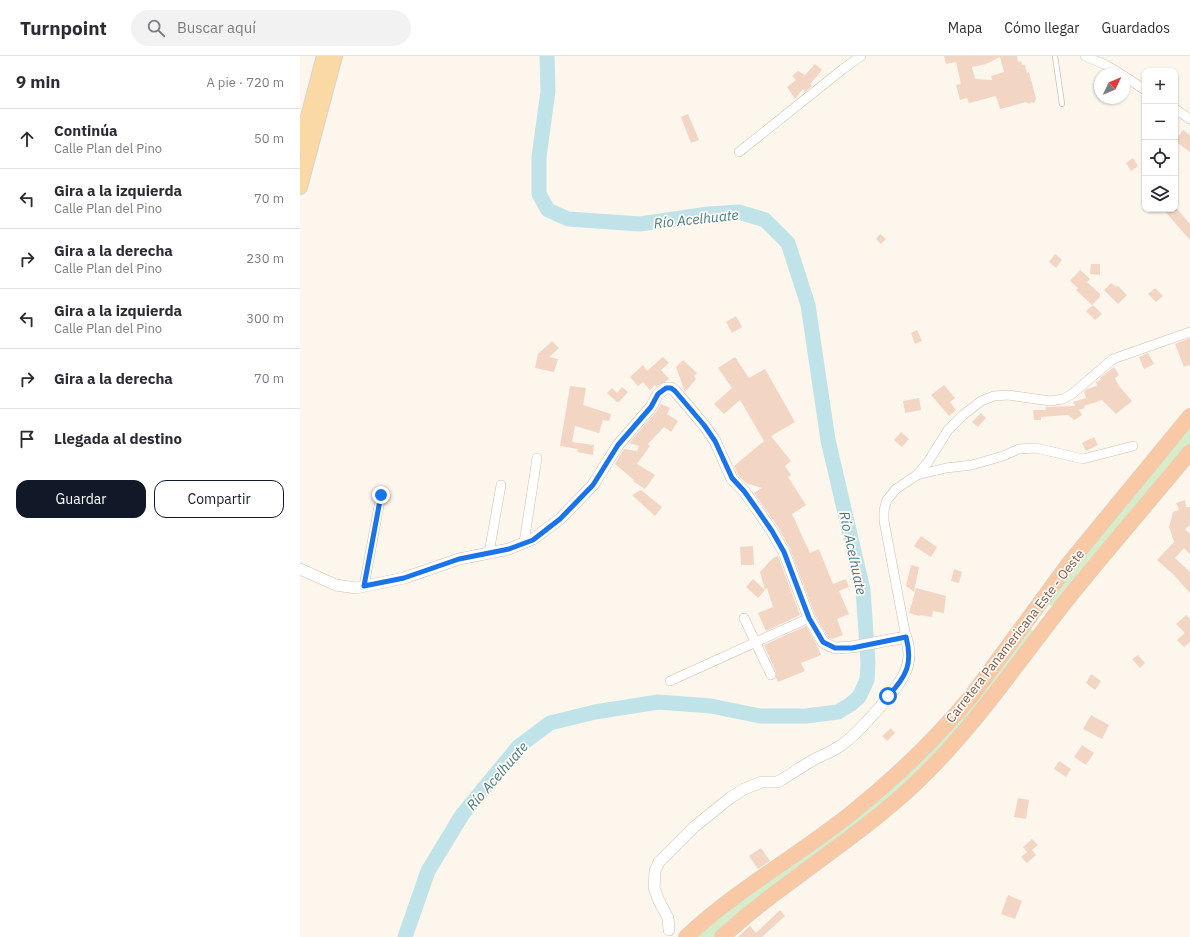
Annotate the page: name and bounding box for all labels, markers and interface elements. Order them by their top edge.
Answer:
search box [131,10,411,46]
text: Turnpoint [20,16,107,40]
icon: search [145,17,167,39]
text: Buscar aquí [177,18,256,37]
text: Mapa [948,19,982,37]
text: Cómo llegar [1004,19,1079,37]
text: Guardados [1101,19,1170,37]
north arrow [1094,68,1130,104]
map controls [1142,68,1178,212]
button: + [1142,68,1178,104]
text: 9 min [16,71,60,93]
text: A pie · 720 m [206,74,284,91]
button: − [1142,104,1178,140]
text: Continúa [54,121,118,140]
icon: ahead [16,128,38,150]
text: 50 m [254,130,284,147]
text: Calle Plan del Pino [54,140,162,157]
button: locate [1142,140,1178,176]
button: layers [1142,176,1178,212]
text: Gira a la izquierda [54,181,182,200]
icon: left [16,188,38,210]
text: 70 m [254,190,284,207]
text: Calle Plan del Pino [54,200,162,217]
water label: Río Acelhuate [653,206,739,232]
text: Gira a la derecha [54,241,173,260]
icon: right [16,248,38,270]
text: 230 m [246,250,284,267]
text: Calle Plan del Pino [54,260,162,277]
text: Gira a la izquierda [54,301,182,320]
icon: left [16,308,38,330]
text: 300 m [246,310,284,327]
text: Calle Plan del Pino [54,320,162,337]
icon: right [16,368,38,390]
text: Gira a la derecha [54,369,173,388]
text: 70 m [254,370,284,387]
icon: arrive [16,428,38,450]
text: Llegada al destino [54,429,182,448]
button: Guardar [16,480,146,518]
button: Compartir [154,480,284,518]
route end [372,486,390,504]
water label: Río Acelhuate [835,510,871,596]
street label: Carretera Panamericana Este - Oeste [942,546,1088,726]
route start [879,687,897,705]
water label: Río Acelhuate [462,738,532,814]

